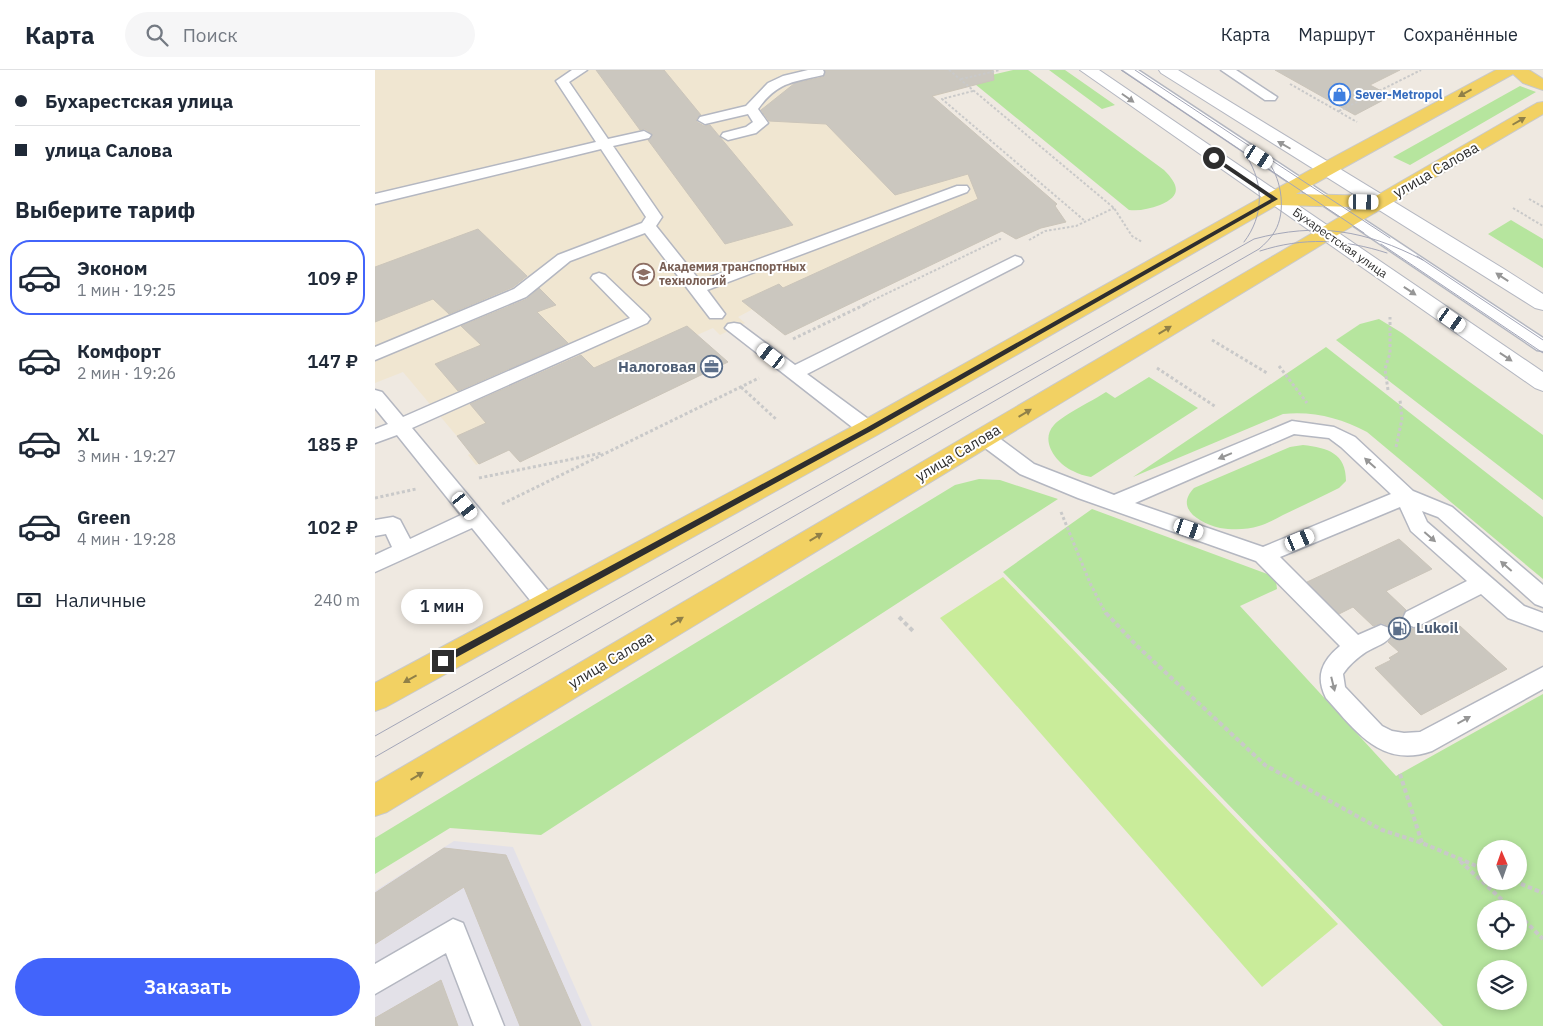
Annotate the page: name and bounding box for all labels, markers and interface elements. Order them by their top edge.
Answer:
search box [125,12,475,57]
text: Карта [25,19,95,51]
icon: search [143,21,171,49]
text: Поиск [183,23,238,47]
text: Карта [1221,23,1270,46]
text: Маршрут [1298,23,1375,46]
text: Сохранённые [1403,23,1518,46]
shop icon: Sever-Metropol [1327,83,1351,107]
place label: Sever-Metropol [1355,87,1443,102]
text: Бухарестская улица [45,89,233,113]
one-way arrow [1459,89,1472,98]
one-way arrow [1121,93,1134,103]
one-way arrow [1512,117,1525,126]
street label: улица Салова [1390,137,1482,202]
text: улица Салова [45,138,173,162]
one-way arrow [1278,140,1291,149]
car [1242,143,1275,171]
route start [1203,147,1225,169]
car [1348,194,1379,210]
text: Выберите тариф [15,195,195,224]
street label: Бухарестская улица [1290,204,1391,281]
icon: car [17,255,62,300]
text: Эконом [77,256,148,280]
place label: Академия транспортных технологий [659,259,806,288]
school or university icon: Академия транспортных технологий [631,262,655,286]
text: 109 ₽ [307,266,358,290]
one-way arrow [1495,272,1509,282]
text: 1 мин · 19:25 [77,280,176,300]
one-way arrow [1403,286,1416,296]
car [1435,305,1468,335]
one-way arrow [1159,325,1172,334]
icon: car [17,338,62,383]
text: Комфорт [77,339,161,363]
car [754,341,787,371]
text: 147 ₽ [307,349,358,373]
one-way arrow [1499,352,1513,362]
office icon: Налоговая [700,355,724,379]
place label: Налоговая [618,357,696,376]
text: 2 мин · 19:26 [77,363,176,383]
one-way arrow [1019,408,1032,417]
street label: улица Салова [912,420,1004,485]
icon: car [17,421,62,466]
text: XL [77,422,100,446]
text: 185 ₽ [307,432,358,456]
text: 3 мин · 19:27 [77,446,176,466]
one-way arrow [1218,452,1232,460]
one-way arrow [1365,457,1377,469]
car [449,490,480,522]
icon: car [17,504,62,549]
text: Green [77,505,131,529]
text: 102 ₽ [307,515,358,539]
car [1172,517,1205,541]
car [1283,527,1316,553]
text: 4 мин · 19:28 [77,529,176,549]
one-way arrow [1423,531,1435,543]
one-way arrow [810,533,823,542]
one-way arrow [1501,560,1513,572]
icon: cash [15,586,43,614]
text: Наличные [55,588,146,612]
callout: 1 мин [402,588,484,624]
text: 240 m [313,590,360,610]
text: 1 мин [420,596,464,616]
one-way arrow [670,616,683,625]
fuel station icon: Lukoil [1388,616,1412,640]
place label: Lukoil [1416,618,1459,637]
street label: улица Салова [565,627,657,692]
route end [432,650,454,672]
one-way arrow [403,675,418,683]
one-way arrow [1329,676,1337,692]
one-way arrow [1457,716,1470,725]
one-way arrow [410,771,423,780]
north arrow [1477,840,1527,890]
map controls [1477,840,1527,1010]
button: locate [1477,900,1527,950]
button: Заказать [15,958,360,1016]
button: layers [1477,960,1527,1010]

